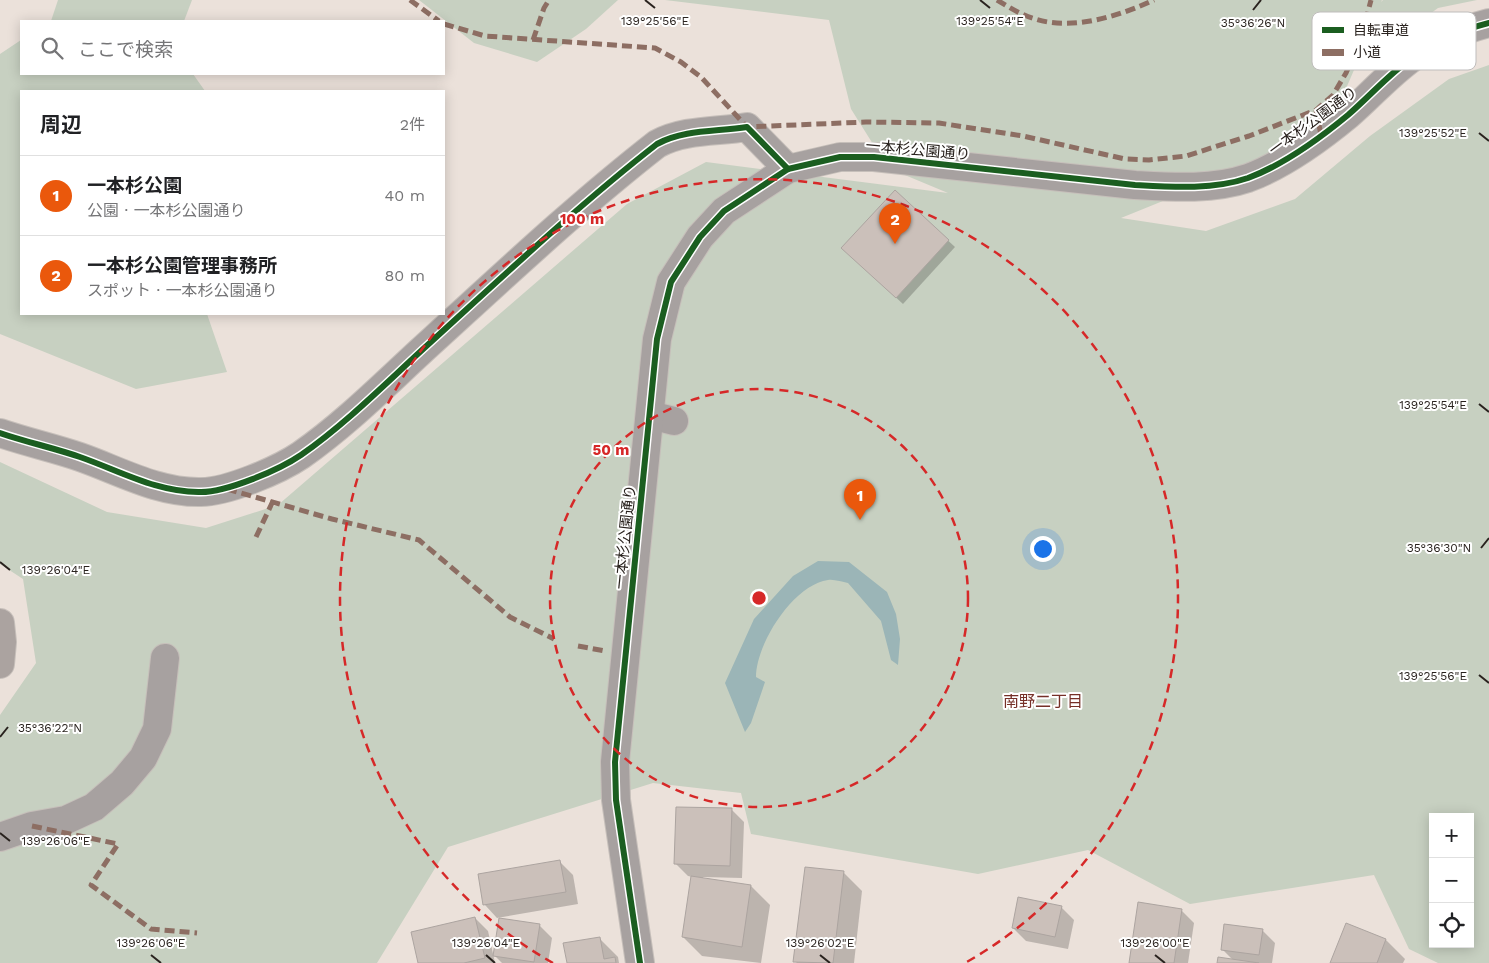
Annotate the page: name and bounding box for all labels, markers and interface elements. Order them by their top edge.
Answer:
legend [1312,12,1476,70]
text: 139°25'56"E [621,14,689,28]
text: 139°25'54"E [956,14,1024,28]
text: 35°36'26"N [1221,16,1285,30]
search box [20,20,445,75]
text: 自転車道 [1353,22,1409,38]
icon: search [38,34,66,62]
text: ここで検索 [78,38,173,61]
text: 小道 [1353,44,1381,60]
street label: 一本杉公園通り [1265,83,1361,159]
text: 周辺 [40,112,82,137]
text: 2件 [400,115,425,134]
text: 139°25'52"E [1399,126,1467,140]
street label: 一本杉公園通り [865,136,971,164]
text: 一本杉公園 [87,174,182,197]
text: 1 [53,186,59,205]
text: 40 m [385,186,425,205]
text: 公園 · 一本杉公園通り [87,201,246,220]
pin: 2 [879,203,911,244]
text: 100 m [560,210,604,228]
text: 一本杉公園管理事務所 [87,254,277,277]
text: 2 [51,266,61,285]
text: 80 m [384,266,425,285]
text: スポット · 一本杉公園通り [87,281,278,300]
text: 139°25'54"E [1399,398,1467,412]
text: 50 m [593,441,629,459]
pin: 1 [844,479,876,520]
street label: 一本杉公園通り [611,484,639,590]
your location [1030,536,1056,562]
text: 35°36'30"N [1407,541,1471,555]
text: 139°26'04"E [22,563,91,577]
centre of rings [750,589,768,607]
text: 139°25'56"E [1399,669,1467,683]
district label: 南野二丁目 [1003,692,1083,711]
text: 35°36'22"N [18,721,82,735]
map controls [1429,813,1474,948]
button: + [1429,813,1474,858]
text: 139°26'06"E [22,834,91,848]
button: − [1429,858,1474,903]
button: locate [1429,903,1474,948]
text: 139°26'06"E [117,936,186,950]
text: 139°26'04"E [452,936,521,950]
text: 139°26'02"E [786,936,855,950]
text: 139°26'00"E [1120,936,1190,950]

